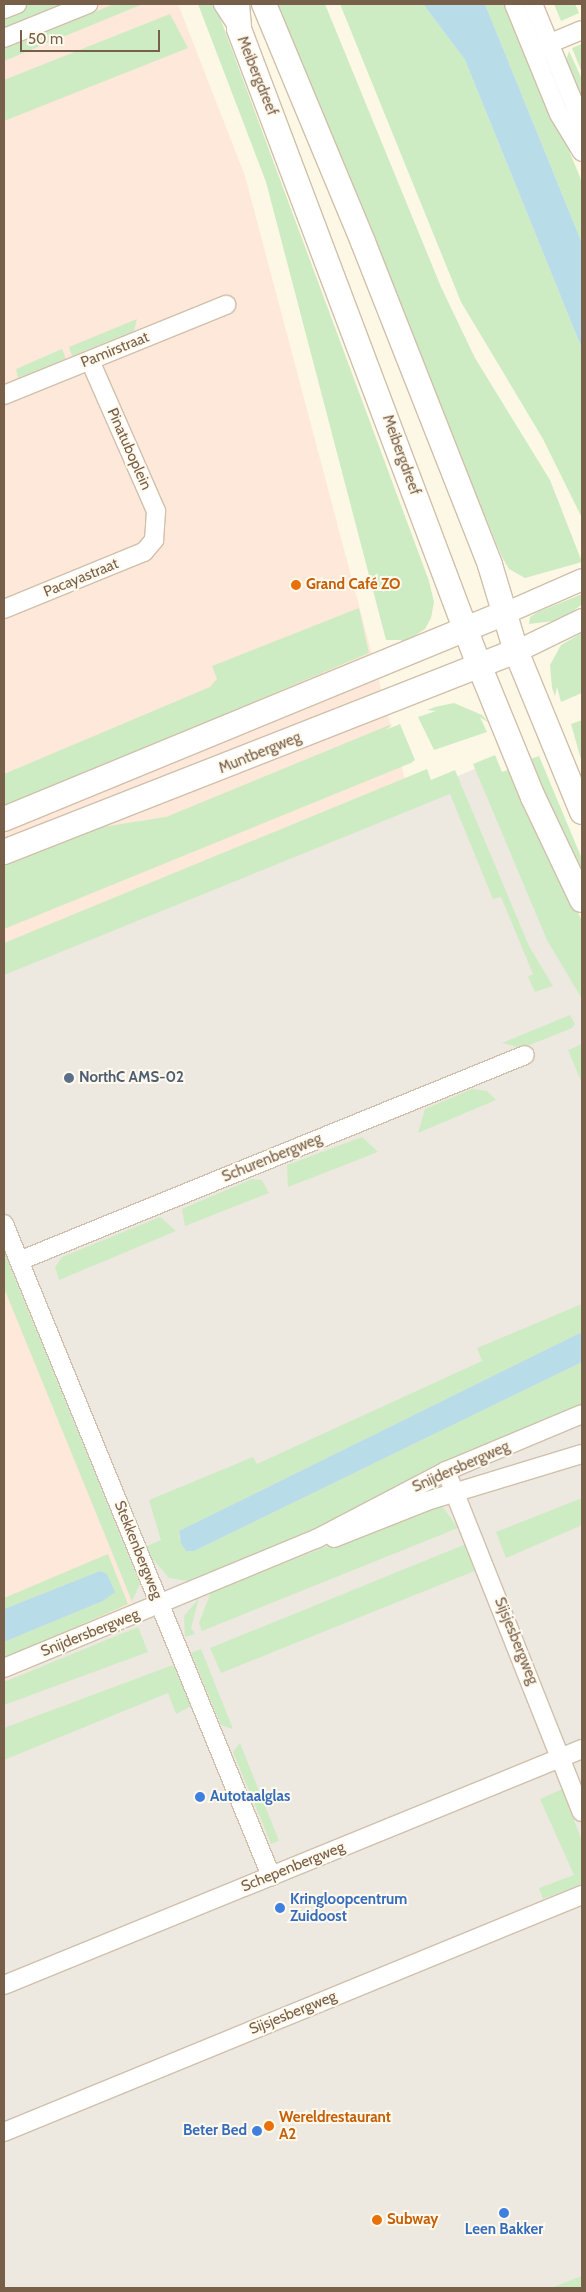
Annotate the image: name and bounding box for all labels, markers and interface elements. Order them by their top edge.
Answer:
scale bar [22,20,162,52]
text: 50 m [28,30,63,48]
street label: Meibergdreef [233,34,281,118]
street label: Pamirstraat [78,328,152,372]
street label: Pinatuboplein [103,405,155,493]
street label: Meibergdreef [378,412,424,498]
street label: Pacayastraat [41,555,121,601]
place label: Grand Café ZO [306,576,400,594]
marker: Grand Café ZO [290,579,302,591]
street label: Muntbergweg [216,728,304,778]
place label: NorthC AMS-02 [79,1069,184,1087]
marker: NorthC AMS-02 [63,1072,75,1084]
street label: Schurenbergweg [219,1130,325,1186]
street label: Snijdersbergweg [410,1438,512,1496]
street label: Stekkenbergweg [110,1498,166,1602]
street label: Sijsjesbergweg [490,1595,542,1687]
street label: Snijdersbergweg [38,1605,142,1661]
place label: Autotaalglas [210,1788,290,1806]
marker: Autotaalglas [194,1791,206,1803]
street label: Schepenbergweg [239,1838,347,1896]
place label: Kringloopcentrum Zuidoost [290,1890,407,1925]
marker: Kringloopcentrum Zuidoost [274,1902,286,1914]
street label: Sijsjesbergweg [247,1987,339,2039]
place label: Wereldrestaurant A2 [279,2108,391,2143]
marker: Wereldrestaurant A2 [263,2120,275,2132]
place label: Beter Bed [183,2122,247,2140]
marker: Beter Bed [251,2125,263,2137]
marker: Leen Bakker [498,2207,510,2219]
place label: Subway [387,2211,438,2229]
marker: Subway [371,2214,383,2226]
place label: Leen Bakker [465,2221,543,2239]

